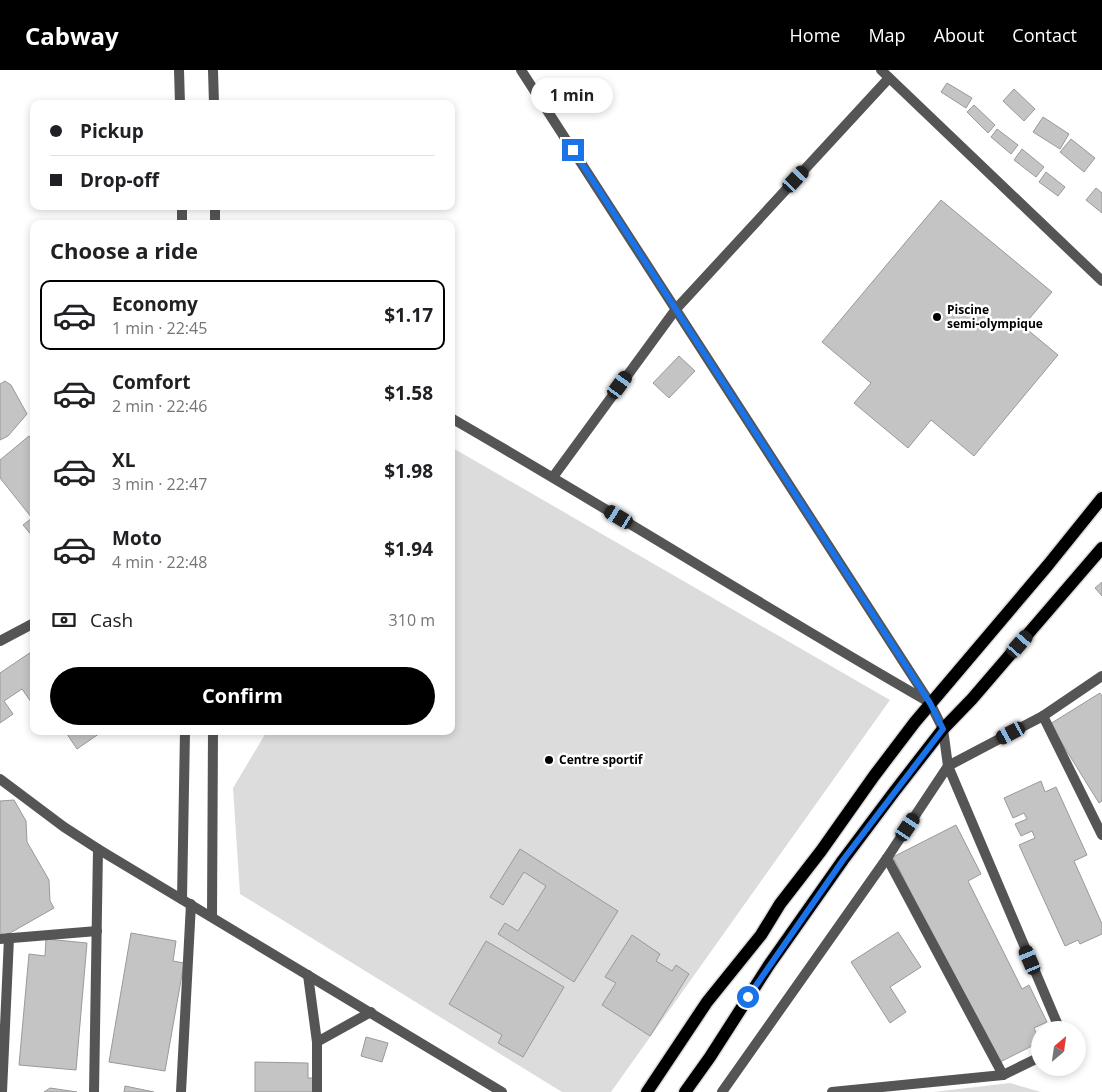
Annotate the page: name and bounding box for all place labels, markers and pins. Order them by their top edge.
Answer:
place label: Piscine semi-olympique [947,301,1043,332]
marker: Piscine semi-olympique [931,311,943,323]
place label: Centre sportif [559,751,644,768]
marker: Centre sportif [543,754,555,766]

